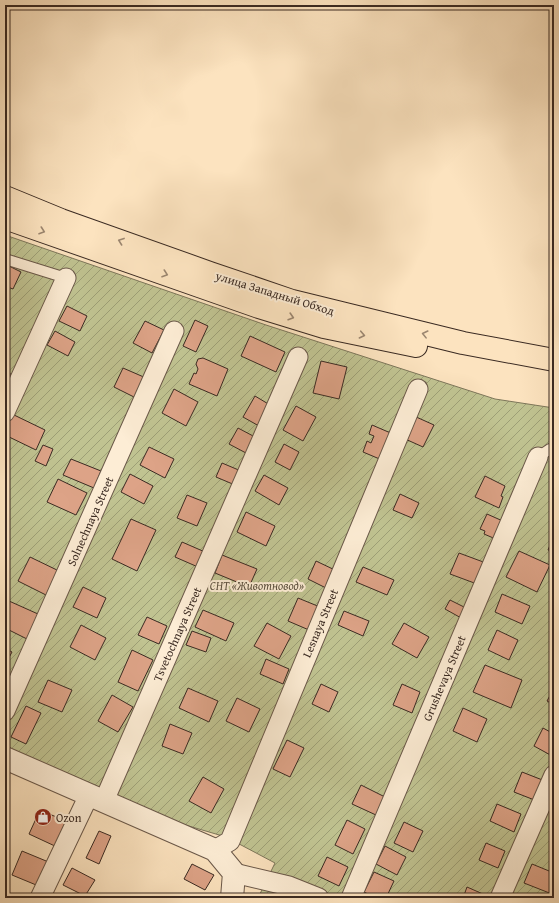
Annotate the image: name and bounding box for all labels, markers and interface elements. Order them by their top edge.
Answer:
one-way arrow [38,227,45,235]
one-way arrow [117,238,124,246]
street label: улица Западный Обход [213,267,337,319]
one-way arrow [161,269,168,277]
one-way arrow [287,312,294,320]
one-way arrow [359,330,365,338]
one-way arrow [422,330,428,338]
street label: Solnechnaya Street [63,473,118,569]
park label: СНТ «Животновод» [210,577,304,594]
street label: Tsvetochnaya Street [149,583,206,684]
street label: Lesnaya Street [298,585,342,660]
street label: Grushevaya Street [418,632,470,723]
shop icon: Ozon [33,807,53,827]
place label: Ozon [56,809,82,826]

